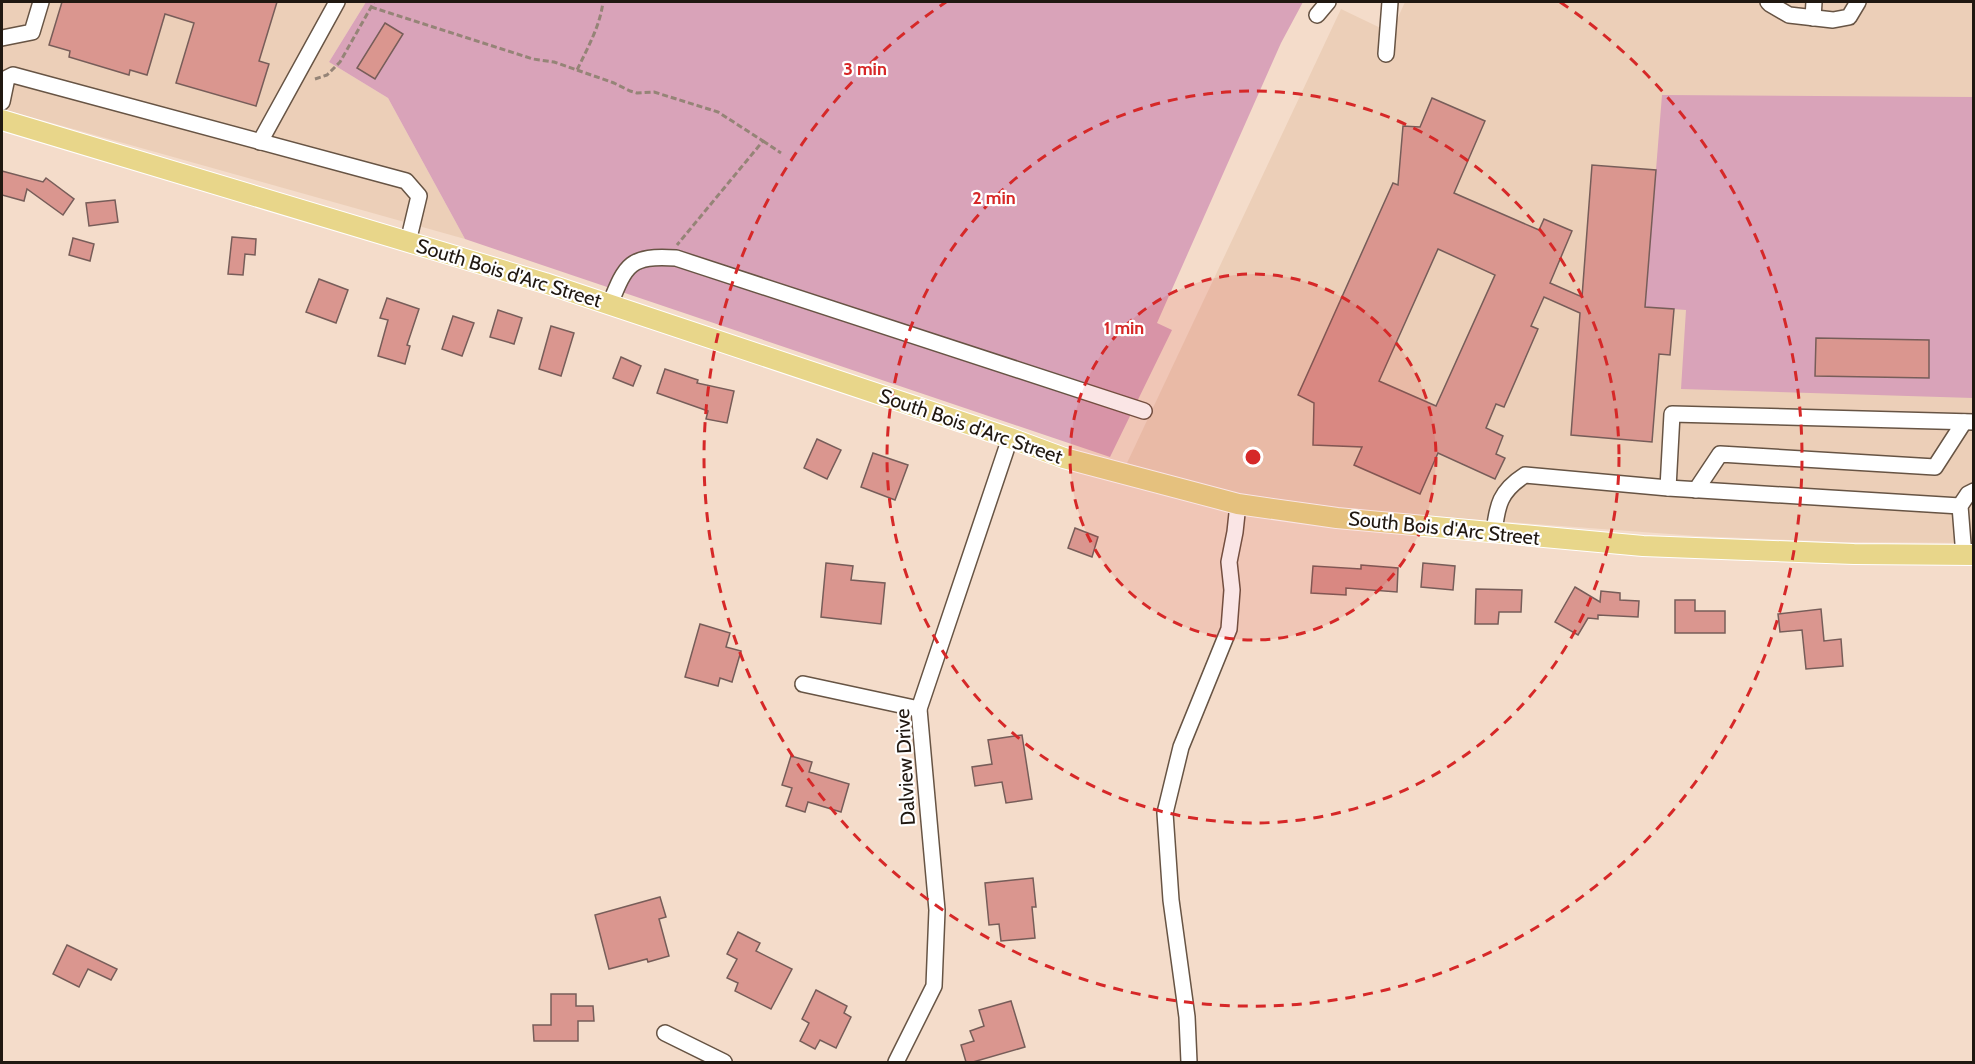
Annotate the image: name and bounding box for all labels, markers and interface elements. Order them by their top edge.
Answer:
text: 3 min [843,58,887,80]
text: 2 min [972,187,1016,209]
street label: South Bois d'Arc Street [414,233,605,313]
text: 1 min [1104,317,1144,339]
street label: South Bois d'Arc Street [876,383,1066,469]
centre of rings [1243,447,1263,467]
street label: South Bois d'Arc Street [1347,506,1541,550]
street label: Dalview Drive [890,708,920,826]

